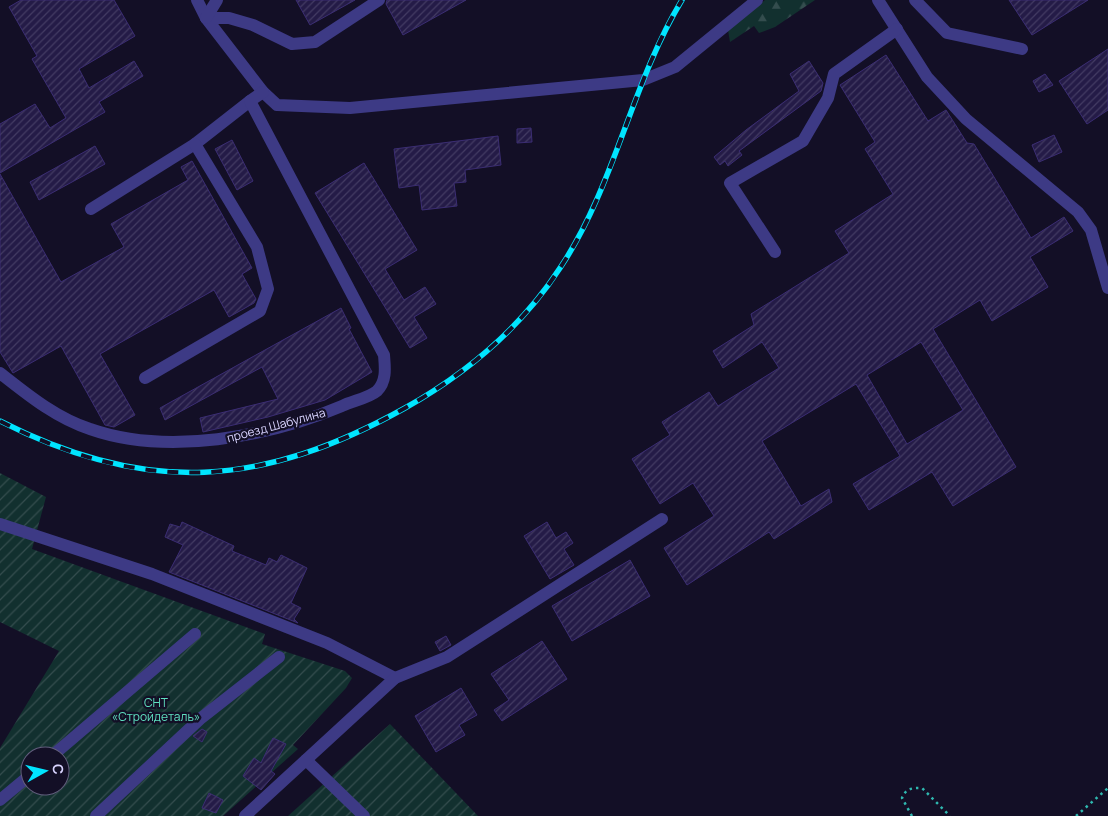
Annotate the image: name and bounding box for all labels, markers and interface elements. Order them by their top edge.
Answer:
street label: проезд Шабулина [225,404,327,446]
park label: СНТ «Стройдеталь» [112,694,200,725]
north arrow [20,746,70,796]
text: С [48,763,68,776]

